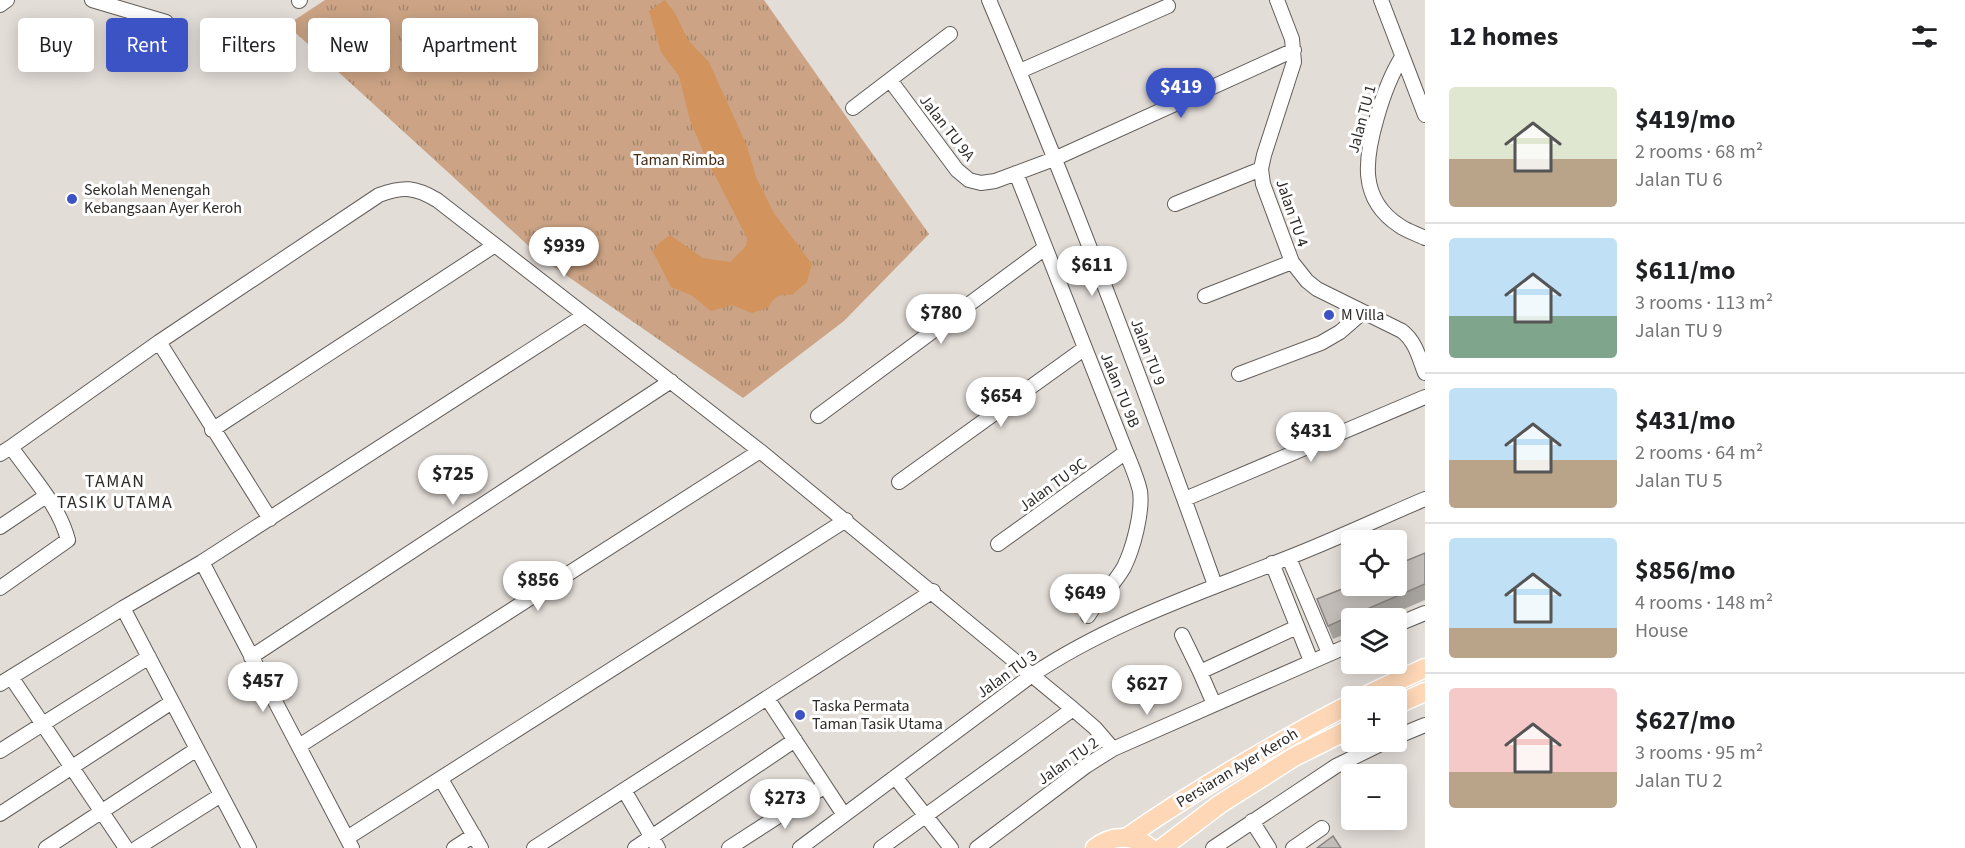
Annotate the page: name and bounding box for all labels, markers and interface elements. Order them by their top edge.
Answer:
chip: Buy [18,18,94,72]
chip: Rent [106,18,188,72]
chip: Filters [200,18,296,72]
chip: New [308,18,390,72]
chip: Apartment [402,18,538,72]
text: 12 homes [1449,18,1558,55]
icon: filters [1908,20,1941,53]
pin: $419 [1145,68,1217,119]
text: $419 [1160,73,1202,101]
street label: Jalan TU 1 [1342,82,1382,156]
street label: Jalan TU 9A [914,90,980,166]
text: $419/mo [1635,101,1735,138]
icon: home [1497,111,1569,183]
text: 2 rooms · 68 m² [1635,138,1763,166]
park label: Taman Rimba [633,149,725,171]
text: Jalan TU 6 [1635,166,1722,194]
street label: Jalan TU 4 [1270,176,1314,250]
place label: Sekolah Menengah Kebangsaan Ayer Keroh [84,179,242,219]
marker: Sekolah Menengah Kebangsaan Ayer Keroh [65,192,79,206]
pin: $939 [528,227,600,278]
text: $939 [543,232,585,260]
pin: $611 [1056,246,1128,297]
text: $611 [1071,251,1113,279]
text: $611/mo [1635,252,1735,289]
icon: home [1497,262,1569,334]
text: 3 rooms · 113 m² [1635,289,1773,317]
pin: $780 [905,294,977,345]
text: $780 [920,299,962,327]
place label: M Villa [1341,304,1384,326]
marker: M Villa [1322,308,1336,322]
street label: Jalan TU 9 [1125,315,1171,389]
text: Jalan TU 9 [1635,317,1722,345]
street label: Jalan TU 9B [1095,349,1145,431]
pin: $654 [965,377,1037,428]
text: $654 [980,382,1022,410]
text: $431/mo [1635,402,1735,439]
pin: $431 [1275,412,1347,463]
icon: home [1497,412,1569,484]
text: $431 [1290,417,1332,445]
text: 2 rooms · 64 m² [1635,439,1763,467]
street label: Jalan TU 9C [1015,453,1091,517]
pin: $725 [417,455,489,506]
text: $725 [432,460,474,488]
text: Jalan TU 5 [1635,467,1722,495]
district label: TAMAN TASIK UTAMA [57,469,173,515]
map controls [1341,530,1407,830]
button: locate [1341,530,1407,596]
text: $856/mo [1635,552,1735,589]
pin: $856 [502,561,574,612]
icon: home [1497,562,1569,634]
text: $856 [517,566,559,594]
pin: $649 [1049,574,1121,625]
text: $649 [1064,579,1106,607]
text: 4 rooms · 148 m² [1635,589,1773,617]
button: layers [1341,608,1407,674]
text: House [1635,617,1688,645]
street label: Jalan TU 3 [972,645,1042,703]
pin: $457 [227,662,299,713]
pin: $627 [1111,665,1183,716]
text: $457 [242,667,284,695]
text: $627 [1126,670,1168,698]
button: + [1341,686,1407,752]
place label: Taska Permata Taman Tasik Utama [812,695,943,735]
text: $627/mo [1635,702,1735,739]
marker: Taska Permata Taman Tasik Utama [793,708,807,722]
icon: home [1497,712,1569,784]
street label: Persiaran Ayer Keroh [1172,723,1302,813]
street label: Jalan TU 2 [1033,732,1103,790]
text: 3 rooms · 95 m² [1635,739,1763,767]
button: − [1341,764,1407,830]
text: Jalan TU 2 [1635,767,1722,795]
pin: $273 [749,779,821,830]
text: $273 [764,784,806,812]

